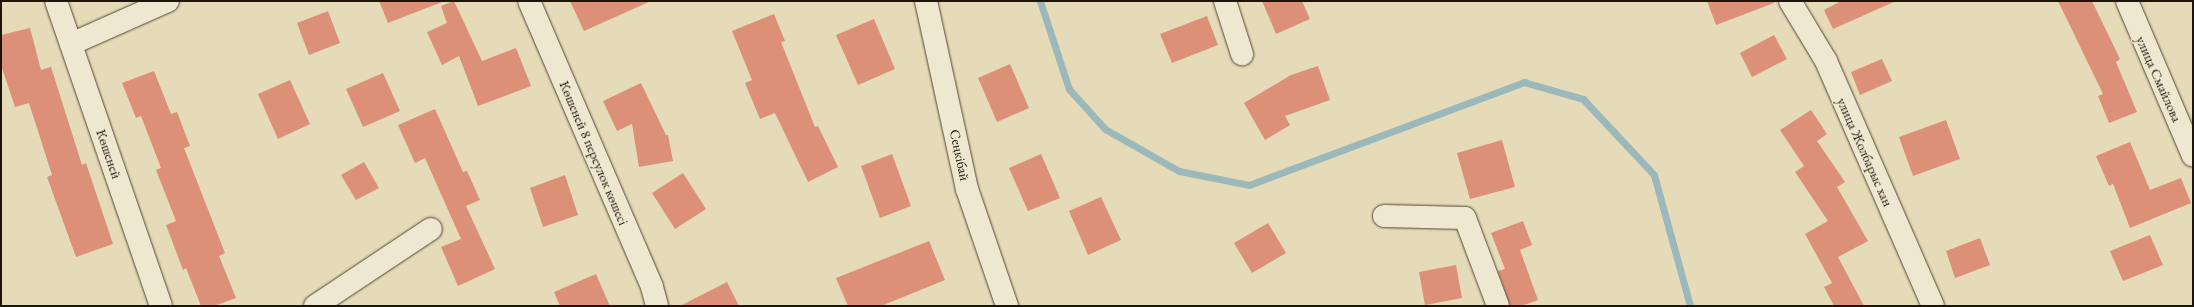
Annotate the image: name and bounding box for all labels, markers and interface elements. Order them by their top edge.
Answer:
street label: улица Смайлова [2133,33,2185,125]
street label: Көшеней 8 переулок көшесі [556,78,632,228]
street label: улица Жолбарыс хан [1833,95,1897,209]
street label: Көшеней [93,127,125,181]
street label: Сеңкібай [946,128,974,182]

